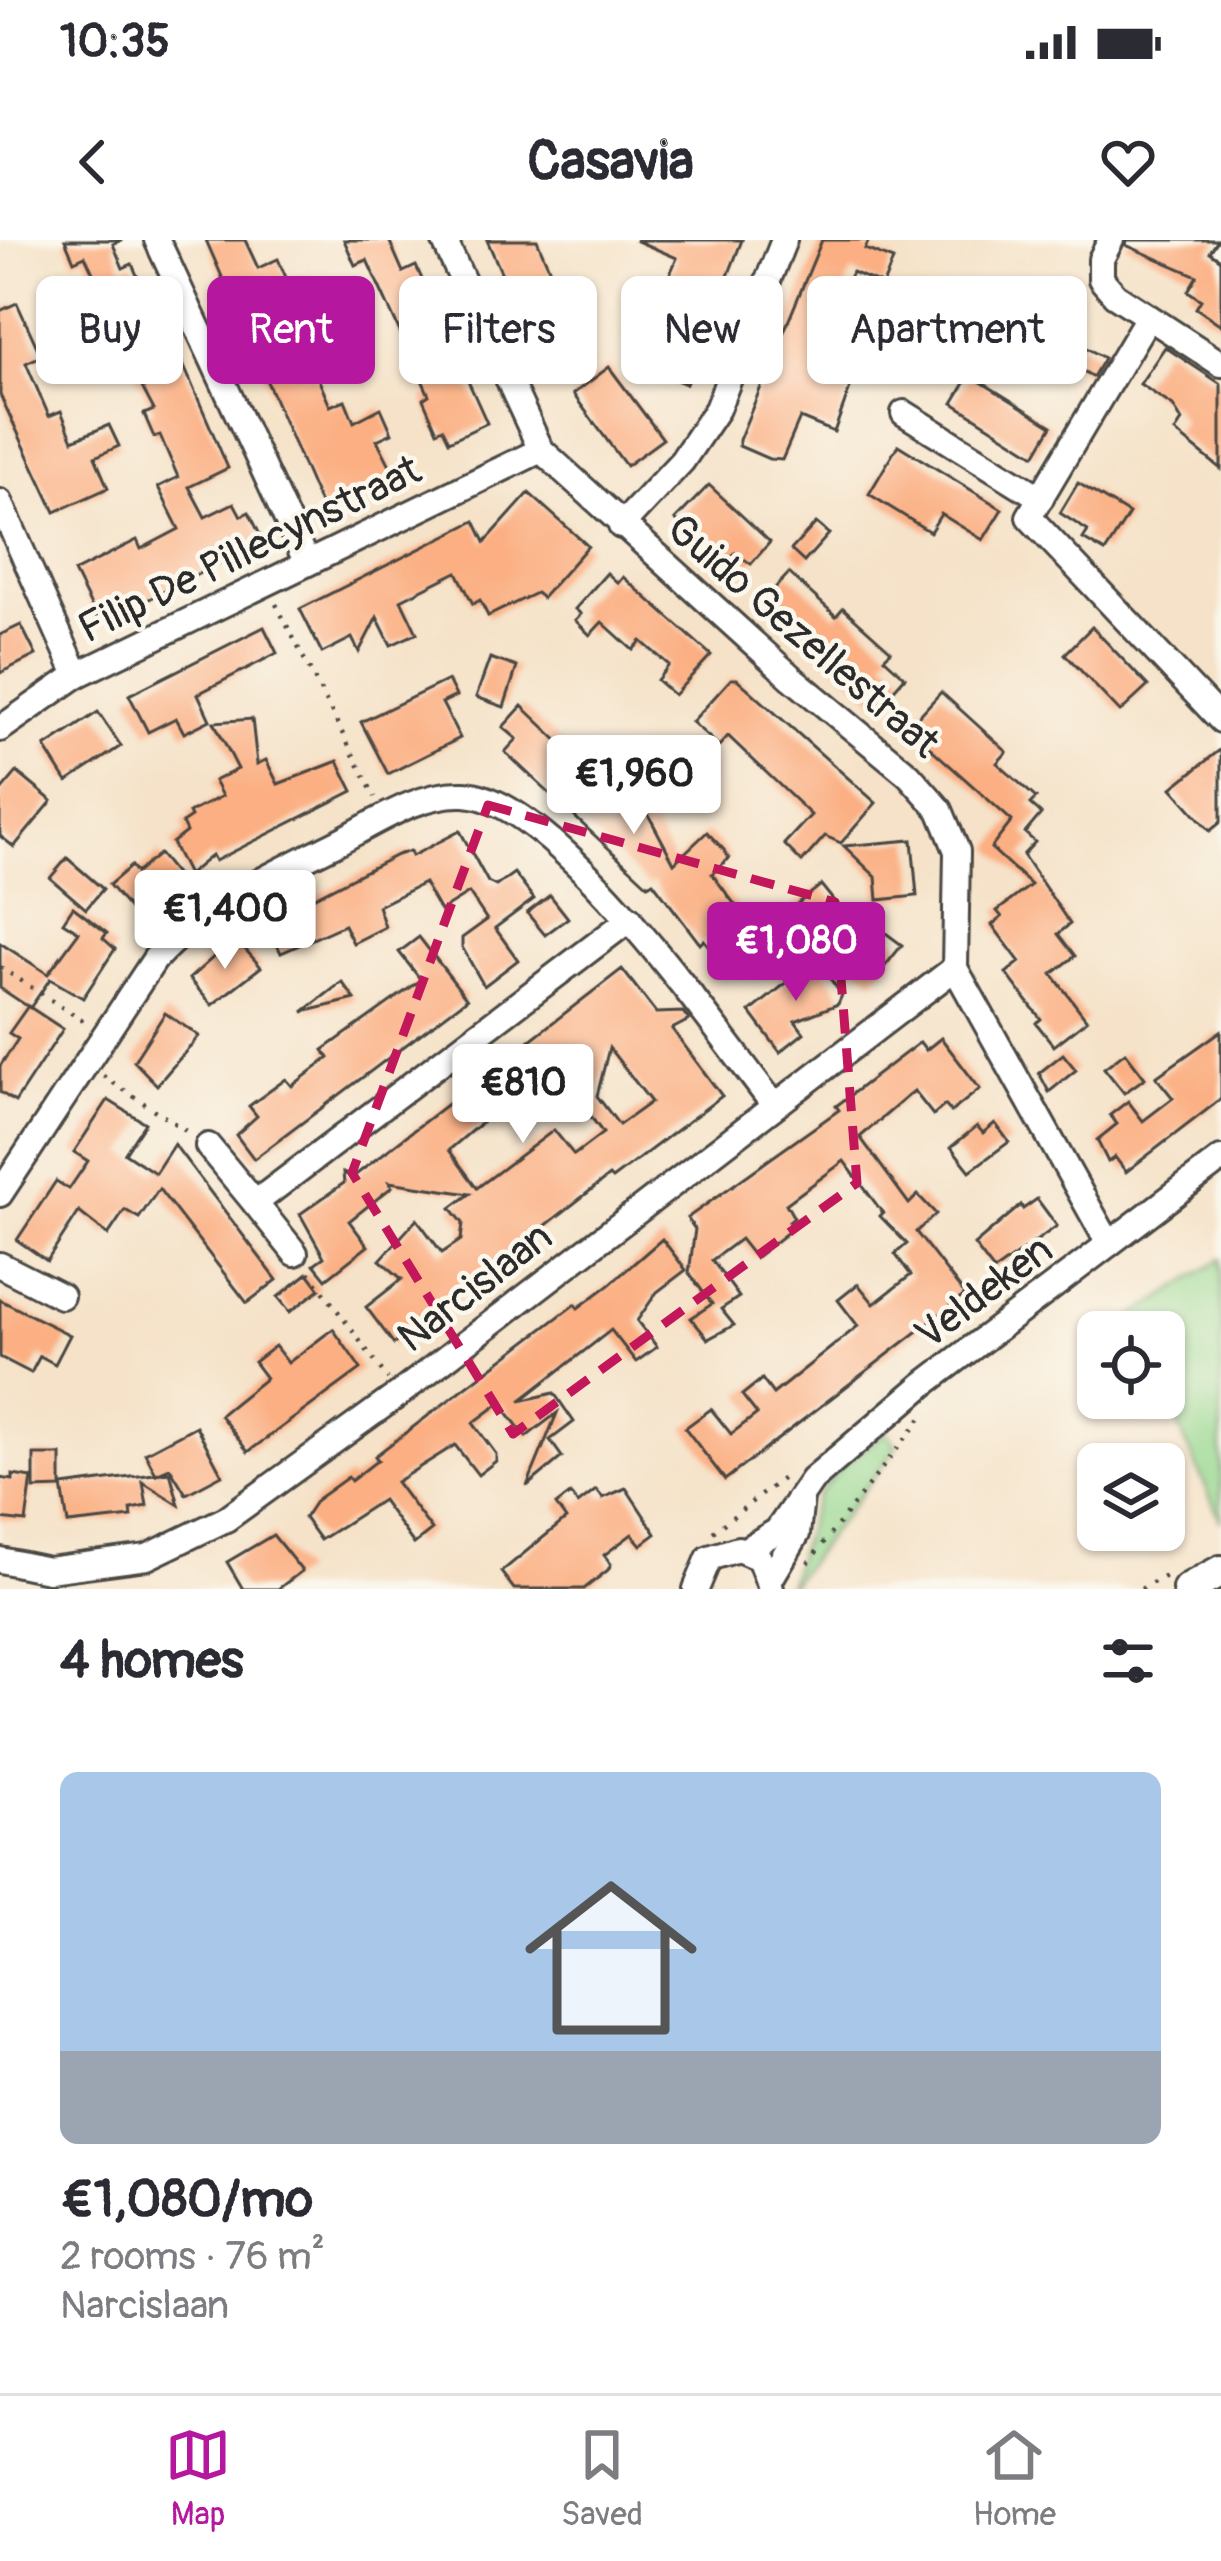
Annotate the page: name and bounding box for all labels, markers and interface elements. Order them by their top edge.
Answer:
text: 10:35 [60,14,170,70]
text: Casavia [527,128,694,196]
icon: back [60,129,126,195]
icon: heart [1095,129,1161,195]
chip: Buy [36,276,183,384]
chip: Rent [207,276,375,384]
chip: Filters [399,276,597,384]
chip: New [621,276,783,384]
chip: Apartment [807,276,1087,384]
street label: Filip De Pillecynstraat [70,444,430,655]
street label: Guido Gezellestraat [655,504,950,769]
pin: €1,960 [536,735,732,837]
text: €1,960 [574,749,694,798]
pin: €1,400 [127,870,323,972]
text: €1,400 [162,884,288,933]
pin: €1,080 [698,902,894,1004]
text: €1,080 [734,916,858,965]
pin: €810 [452,1044,594,1146]
text: €810 [479,1058,567,1107]
street label: Narcislaan [387,1211,563,1364]
street label: Veldeken [905,1224,1063,1361]
map controls [1077,1311,1185,1551]
button: locate [1077,1311,1185,1419]
button: layers [1077,1443,1185,1551]
icon: filters [1095,1628,1161,1694]
text: 4 homes [60,1629,244,1693]
icon: home [503,1850,719,2066]
text: €1,080/mo [60,2168,313,2232]
text: 2 rooms · 76 m² [60,2232,325,2281]
text: Narcislaan [60,2281,229,2330]
tab: Map [165,2422,231,2535]
tab: Saved [561,2422,643,2535]
tab: Home [973,2422,1056,2535]

